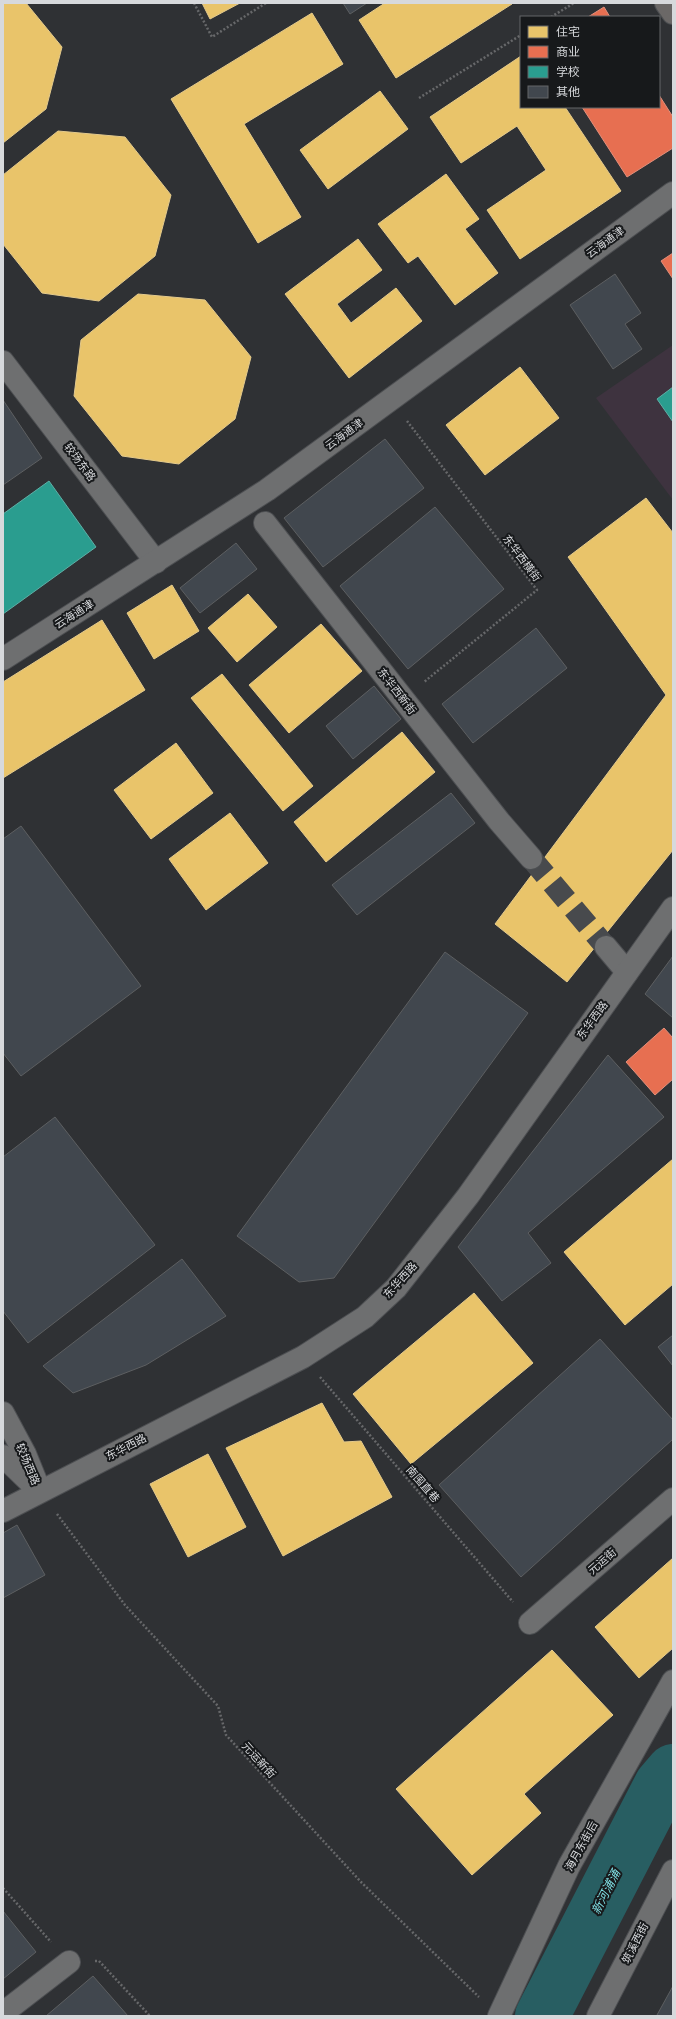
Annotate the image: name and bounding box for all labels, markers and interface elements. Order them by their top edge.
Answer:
legend [520,16,660,108]
text: 住宅 [556,25,580,39]
text: 商业 [556,45,580,59]
text: 学校 [556,65,580,79]
text: 其他 [556,85,580,99]
street label: 云海通津 [584,224,626,260]
street label: 云海通津 [323,416,365,452]
street label: 较场东路 [62,441,98,483]
street label: 东华西横街 [501,532,543,584]
street label: 云海通津 [52,597,96,631]
street label: 东华西新街 [375,666,419,716]
street label: 东华西路 [574,999,610,1041]
street label: 东华西路 [381,1260,419,1300]
street label: 东华西路 [104,1432,148,1462]
street label: 较场西路 [14,1441,42,1487]
street label: 南围直巷 [404,1463,442,1505]
street label: 元运街 [586,1546,618,1576]
street label: 元运新街 [240,1740,278,1780]
street label: 海月东街后 [562,1819,600,1873]
water label: 新河浦涌 [589,1866,624,1917]
street label: 筑溪西街 [620,1921,650,1965]

